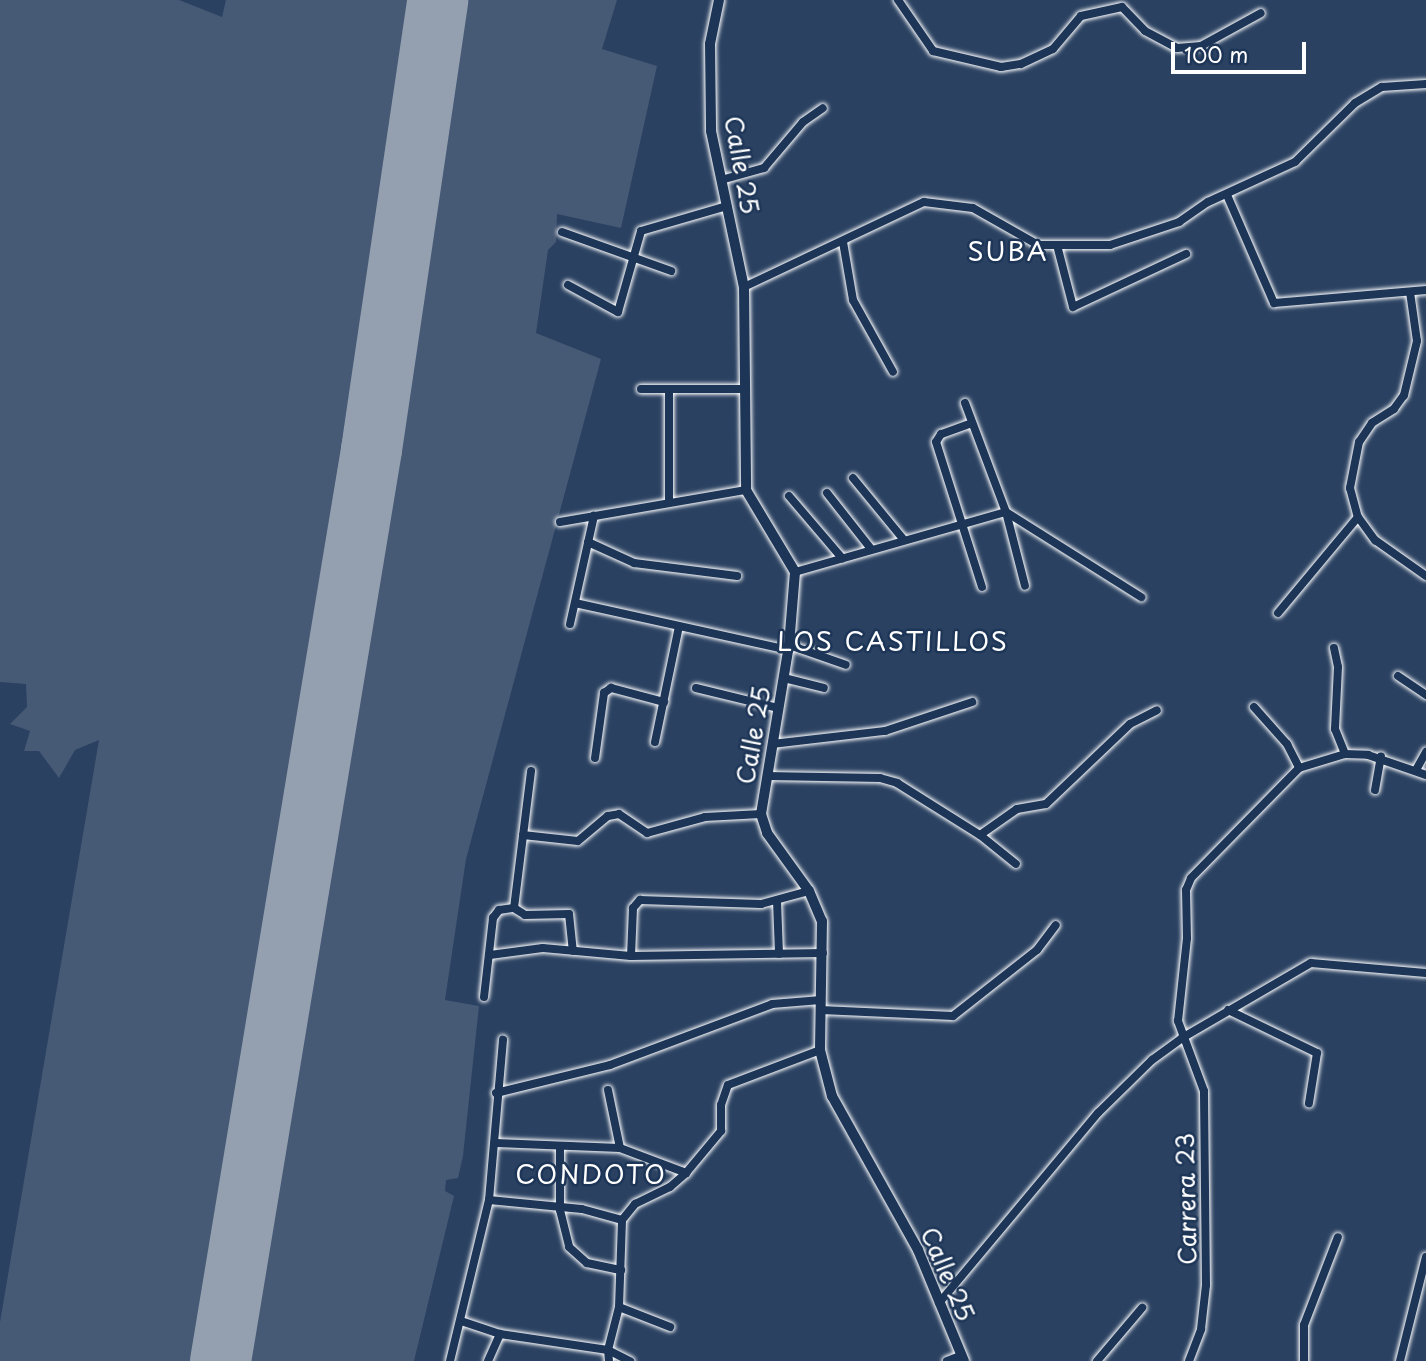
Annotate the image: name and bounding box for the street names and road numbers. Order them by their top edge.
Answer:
street label: Calle 25 [719,114,765,216]
street label: Calle 25 [730,684,776,786]
street label: Carrera 23 [1170,1133,1202,1265]
street label: Calle 25 [916,1223,980,1325]

